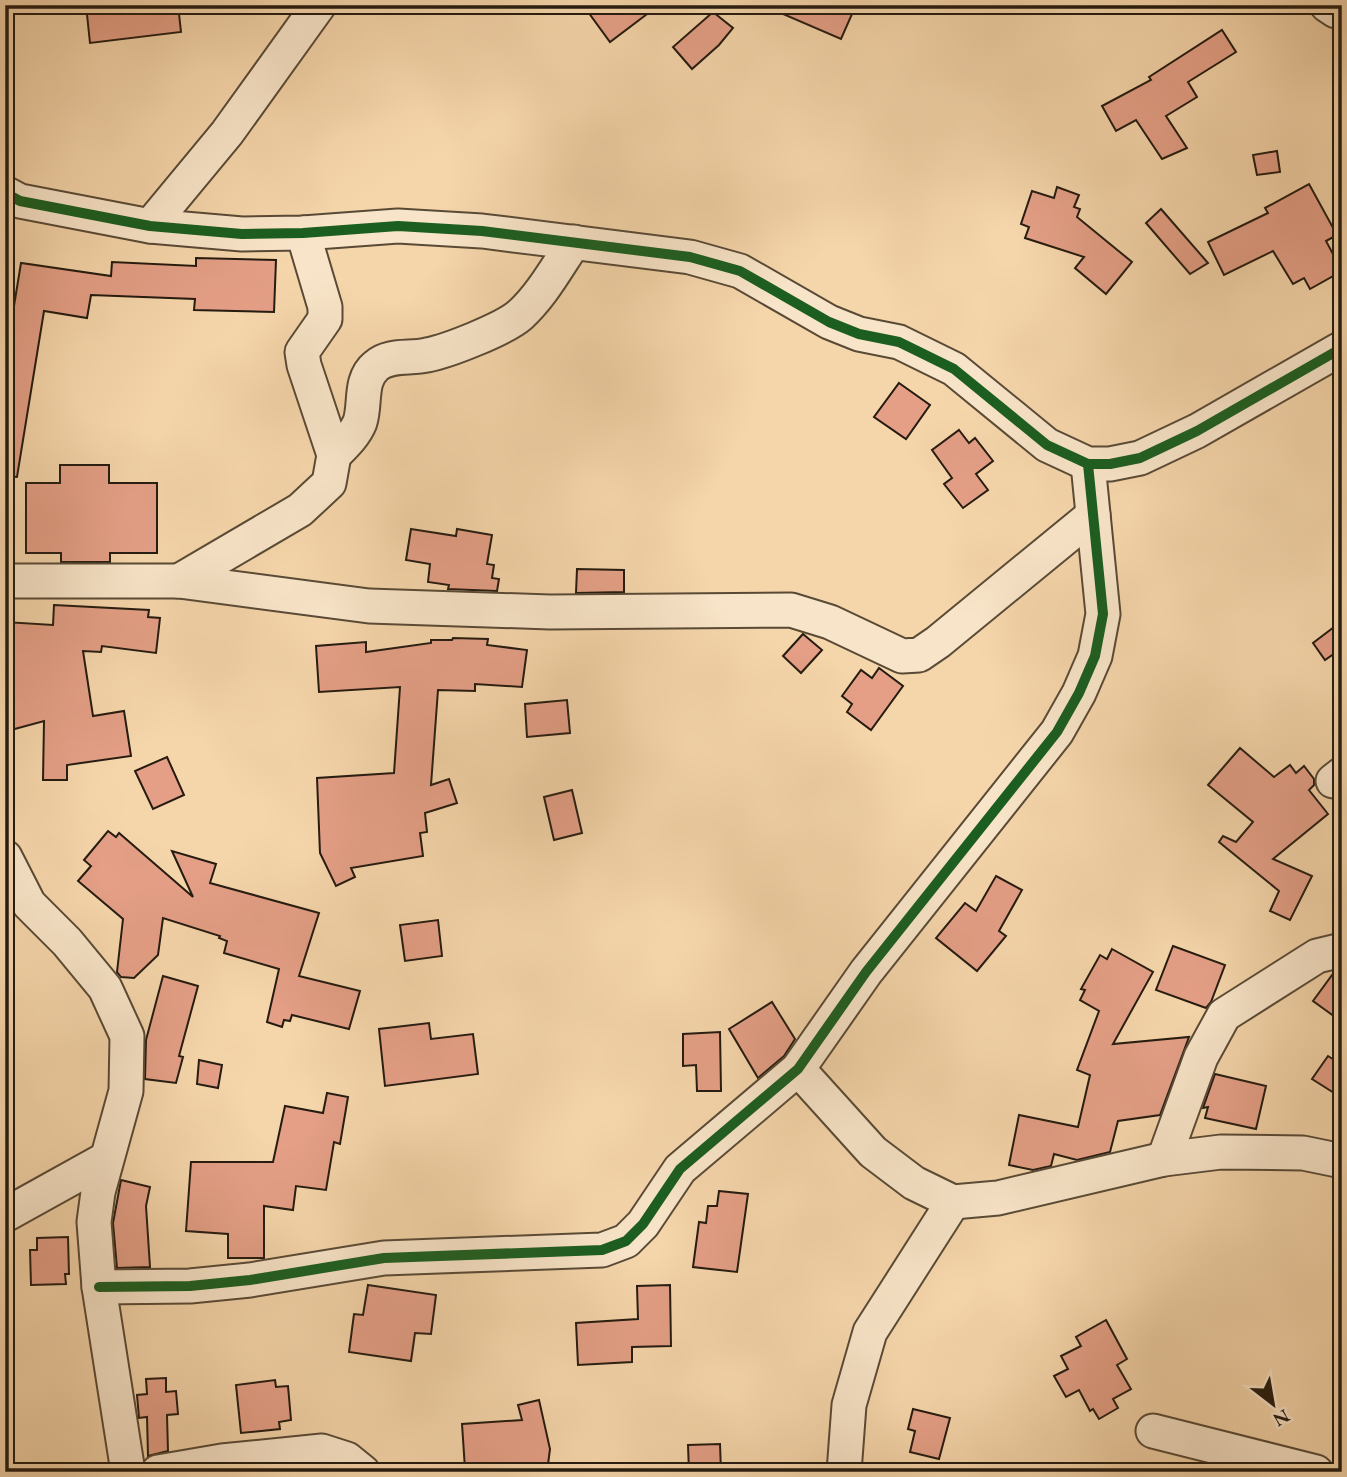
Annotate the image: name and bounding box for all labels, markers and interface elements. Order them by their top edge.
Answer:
north arrow [1238,1368,1308,1438]
text: N [1268,1403,1295,1433]

